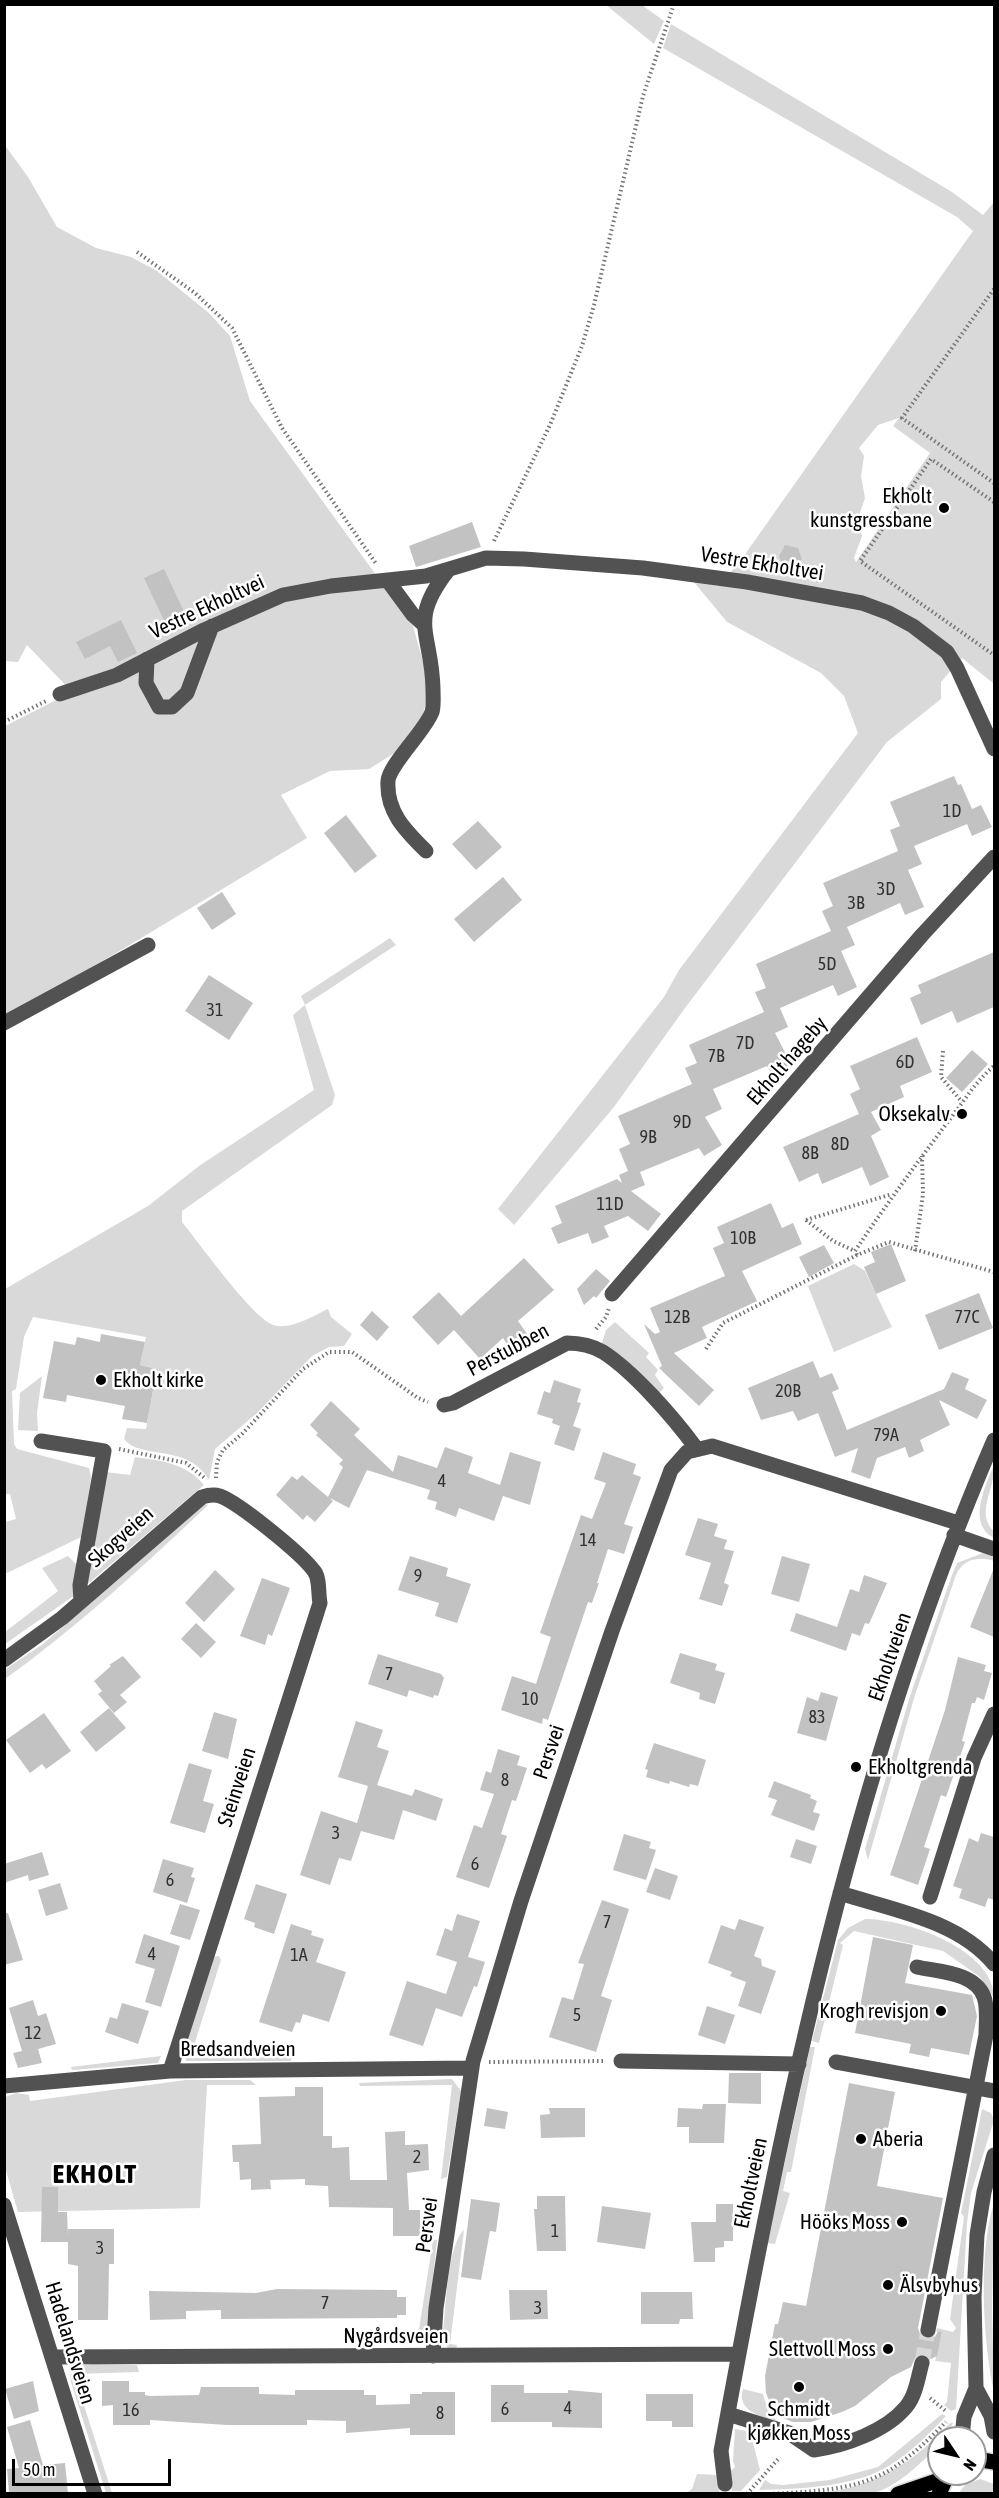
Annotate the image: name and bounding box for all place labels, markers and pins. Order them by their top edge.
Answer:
place label: Ekholt kunstgressbane [810,483,932,533]
marker: Ekholt kunstgressbane [937,501,951,515]
place label: Oksekalv [879,1101,950,1127]
marker: Oksekalv [955,1107,969,1121]
place label: Ekholt kirke [113,1367,204,1393]
marker: Ekholt kirke [94,1373,108,1387]
place label: Ekholtgrenda [868,1754,973,1780]
marker: Ekholtgrenda [849,1760,863,1774]
place label: Krogh revisjon [819,1998,929,2024]
marker: Krogh revisjon [934,2004,948,2018]
place label: Aberia [873,2126,924,2152]
marker: Aberia [854,2132,868,2146]
place label: Hööks Moss [800,2209,890,2235]
marker: Hööks Moss [895,2215,909,2229]
place label: Älsvbyhus [900,2272,978,2298]
marker: Älsvbyhus [881,2278,895,2292]
place label: Slettvoll Moss [769,2336,876,2362]
marker: Slettvoll Moss [881,2342,895,2356]
marker: Schmidt kjøkken Moss [792,2380,806,2394]
place label: Schmidt kjøkken Moss [747,2396,851,2446]

